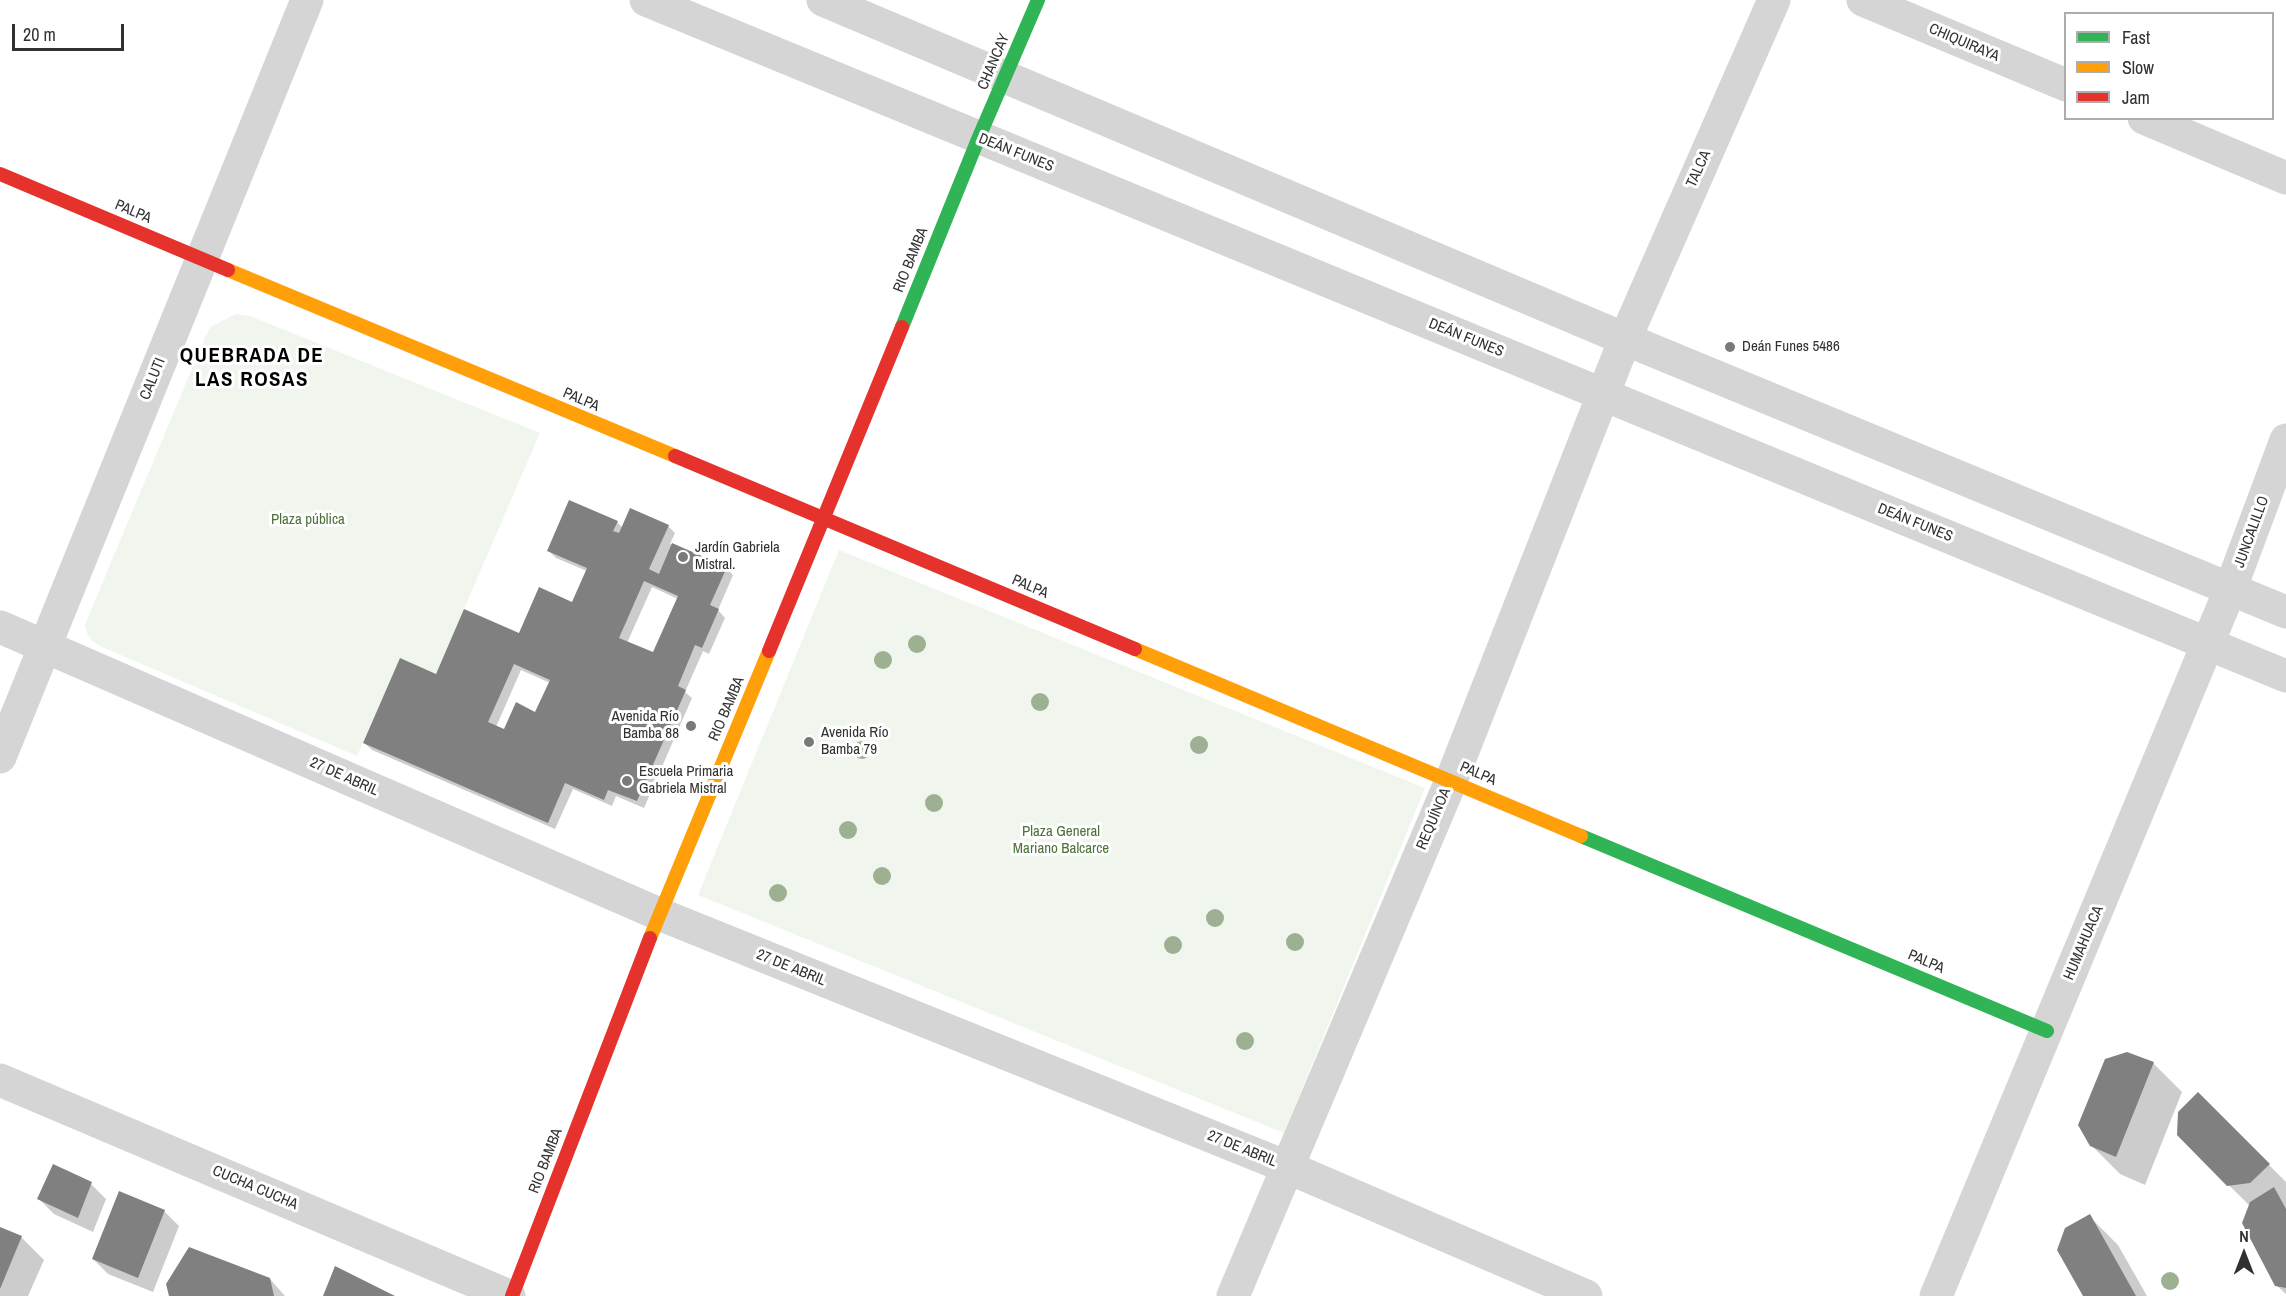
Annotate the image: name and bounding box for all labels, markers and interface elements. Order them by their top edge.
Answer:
scale bar [15,12,128,50]
legend [2064,12,2274,120]
street label: CHIQUIRAYA [1926,20,2002,66]
text: 20 m [23,22,56,47]
text: Fast [2122,25,2150,50]
street label: CHANCAY [974,31,1014,93]
text: Slow [2122,55,2154,80]
text: Jam [2122,85,2150,110]
street label: DEÁN FUNES [976,130,1056,176]
street label: TALCA [1683,148,1715,190]
street label: PALPA [112,196,154,228]
street label: RIO BAMBA [890,225,932,295]
street label: DEÁN FUNES [1426,315,1506,361]
place label: Deán Funes 5486 [1742,338,1840,356]
marker: Deán Funes 5486 [1723,340,1737,354]
district label: QUEBRADA DE LAS ROSAS [180,343,324,393]
street label: CALUTI [136,355,170,403]
street label: PALPA [560,384,602,416]
street label: JUNCALILLO [2231,494,2273,570]
street label: DEÁN FUNES [1875,500,1955,546]
park label: Plaza pública [271,511,345,529]
place label: Jardín Gabriela Mistral. [695,539,780,574]
marker: Jardín Gabriela Mistral. [676,550,690,564]
street label: PALPA [1009,571,1051,603]
street label: RIO BAMBA [705,674,749,744]
place label: Avenida Río Bamba 88 [612,708,679,743]
marker: Avenida Río Bamba 88 [684,719,698,733]
place label: Avenida Río Bamba 79 [821,724,888,759]
marker: Avenida Río Bamba 79 [802,735,816,749]
street label: 27 DE ABRIL [307,754,381,800]
street label: PALPA [1457,758,1499,790]
place label: Escuela Primaria Gabriela Mistral [639,763,733,798]
marker: Escuela Primaria Gabriela Mistral [620,774,634,788]
street label: REQUÍNOA [1413,785,1455,853]
park label: Plaza General Mariano Balcarce [1013,823,1109,858]
street label: HUMAHUACA [2060,903,2108,983]
street label: 27 DE ABRIL [754,946,828,990]
street label: PALPA [1905,946,1947,978]
street label: RIO BAMBA [525,1126,567,1196]
street label: 27 DE ABRIL [1205,1127,1279,1171]
street label: CUCHA CUCHA [210,1162,300,1214]
north arrow [2214,1224,2274,1284]
text: N [2239,1225,2249,1247]

